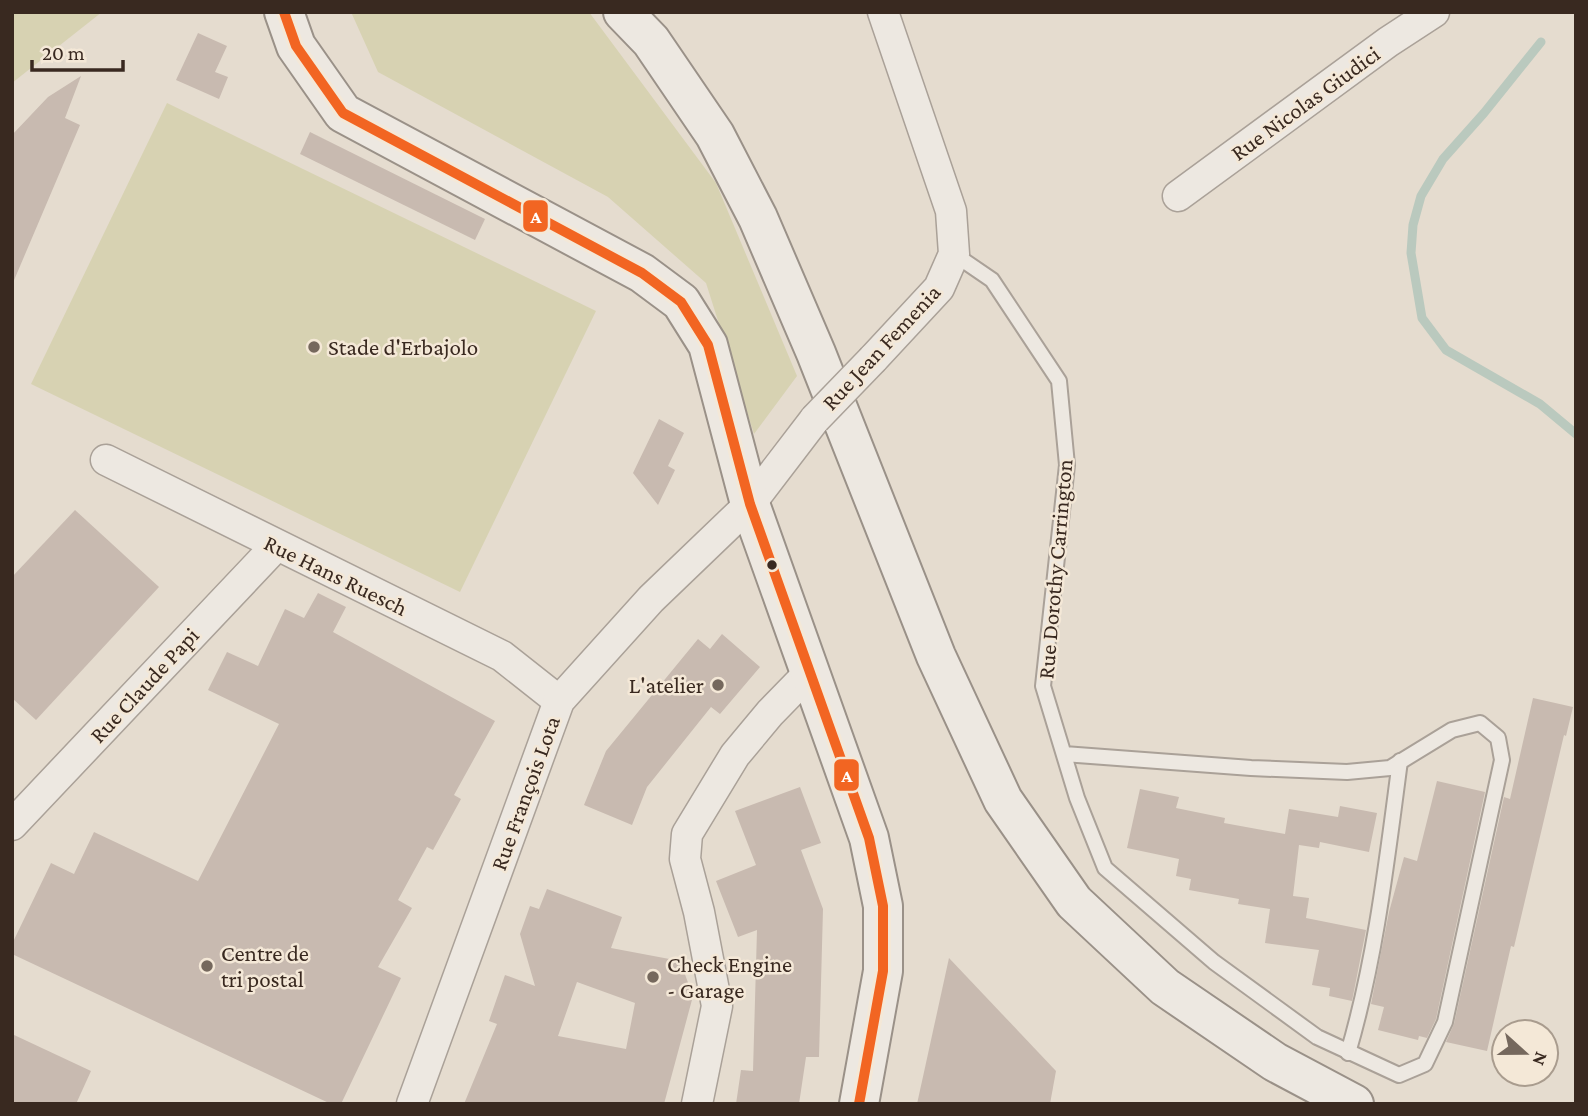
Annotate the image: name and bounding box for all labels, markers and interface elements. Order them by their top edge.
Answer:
scale bar [32,28,122,72]
street label: Rue Nicolas Giudici [1226,40,1384,166]
text: 20 m [42,41,85,65]
line badge: A [522,199,549,233]
text: A [529,206,542,227]
street label: Rue Jean Femenia [816,279,946,415]
place label: Stade d'Erbajolo [328,334,478,360]
marker: Stade d'Erbajolo [306,339,322,355]
street label: Rue Dorothy Carrington [1032,458,1078,680]
street label: Rue Hans Ruesch [260,529,412,621]
unlabelled marker [765,558,779,572]
street label: Rue Claude Papi [84,622,204,748]
place label: L'atelier [629,672,704,698]
marker: L'atelier [710,677,726,693]
street label: Rue François Lota [485,712,565,874]
line badge: A [833,758,860,792]
text: A [840,765,853,786]
place label: Centre de tri postal [221,940,309,992]
place label: Check Engine - Garage [667,951,792,1003]
marker: Centre de tri postal [199,958,215,974]
marker: Check Engine - Garage [645,969,661,985]
north arrow [1490,1018,1560,1088]
text: N [1528,1049,1553,1069]

